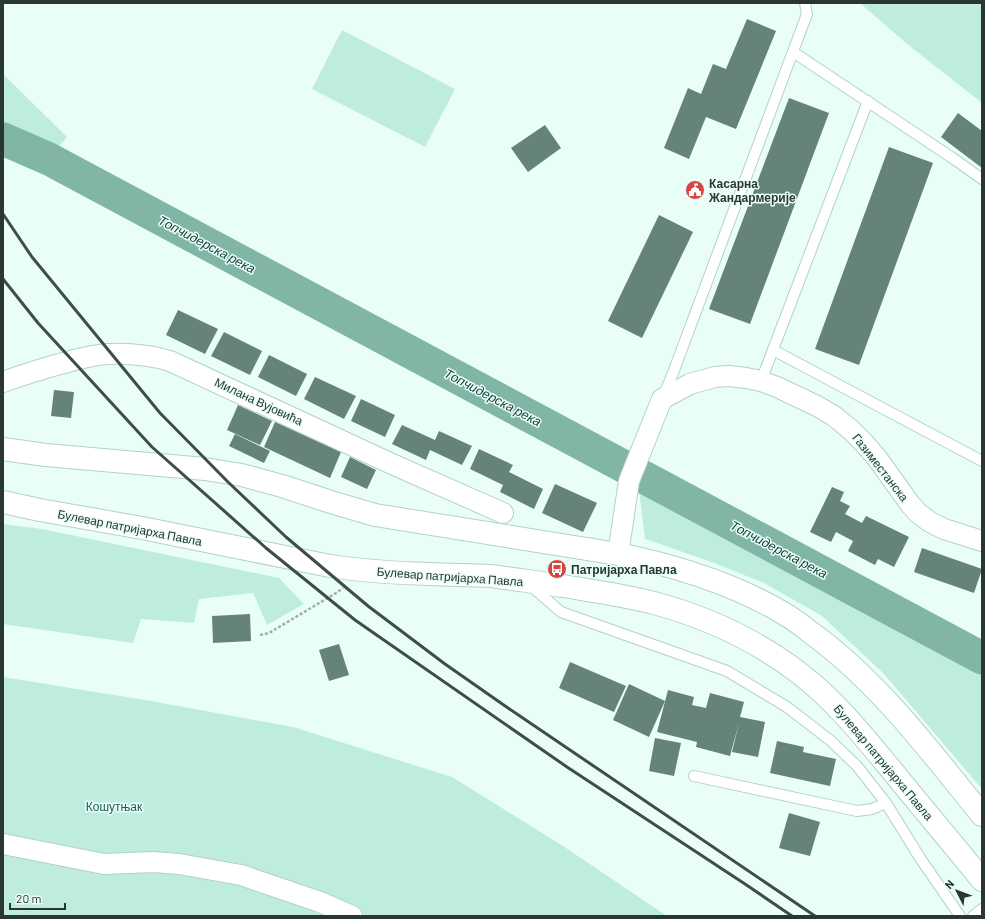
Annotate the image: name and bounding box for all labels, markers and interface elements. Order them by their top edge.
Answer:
place label: Касарна Жандармерије [708,176,796,205]
public building icon: Касарна Жандармерије [684,179,706,201]
water label: Топчидерска река [156,212,258,276]
water label: Топчидерска река [442,365,544,429]
street label: Милана Вујовића [212,374,306,429]
street label: Газиместанска [850,430,912,504]
street label: Булевар патријарха Павла [56,506,204,549]
water label: Топчидерска река [728,517,830,581]
bus stop icon: Патријарха Павла [546,558,568,580]
place label: Патријарха Павла [571,562,677,577]
street label: Булевар патријарха Павла [376,564,524,589]
street label: Булевар патријарха Павла [831,701,937,824]
park label: Кошутњак [86,799,143,814]
north arrow [937,871,977,911]
text: N [942,877,956,891]
scale bar [10,885,65,911]
text: 20 m [16,891,42,905]

